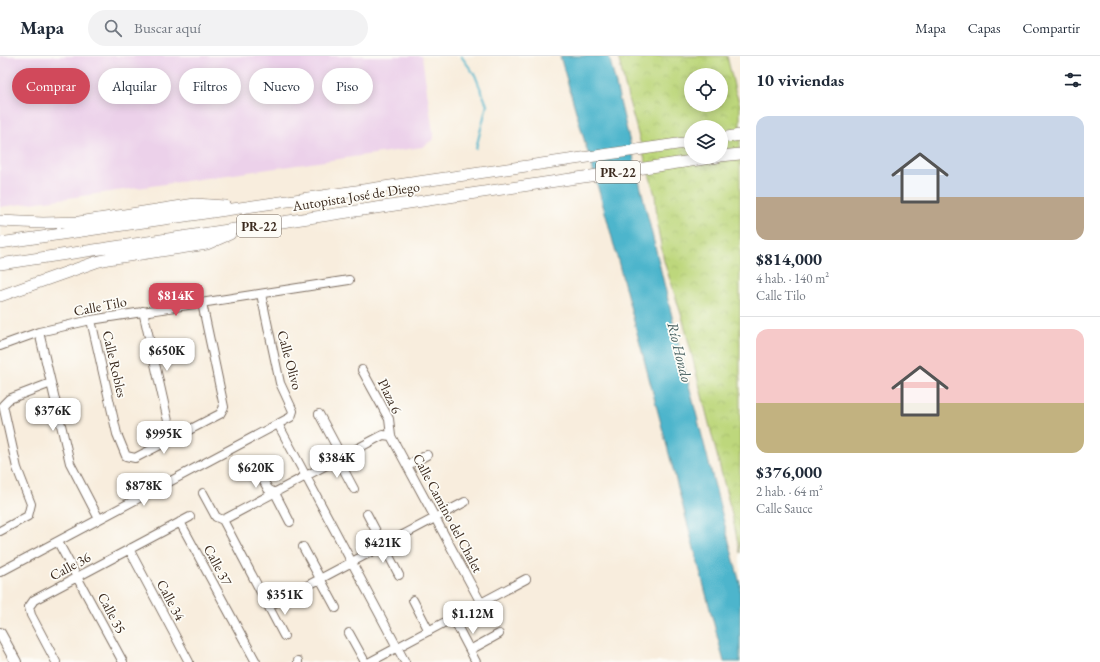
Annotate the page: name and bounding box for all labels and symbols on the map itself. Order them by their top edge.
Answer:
road number: PR-22 [596,161,640,183]
street label: Autopista José de Diego [290,177,421,215]
road number: PR-22 [237,215,281,237]
pin: $814K [148,283,204,317]
street label: Calle Tilo [72,292,128,320]
water label: Río Hondo [663,320,697,384]
street label: Calle Olivo [273,328,307,392]
street label: Calle Robles [99,329,131,399]
pin: $650K [139,338,195,372]
street label: Plaza 6 [374,376,406,417]
pin: $376K [25,398,81,432]
pin: $995K [136,421,192,455]
pin: $384K [309,445,365,479]
street label: Calle Camino del Chalet [409,450,487,576]
pin: $620K [228,455,284,489]
pin: $878K [116,473,172,507]
pin: $421K [355,530,411,564]
street label: Calle 37 [200,541,236,589]
street label: Calle 36 [46,548,94,584]
street label: Calle 34 [153,576,189,624]
pin: $351K [257,582,313,616]
street label: Calle 35 [94,589,130,637]
pin: $1.12M [440,601,506,635]

